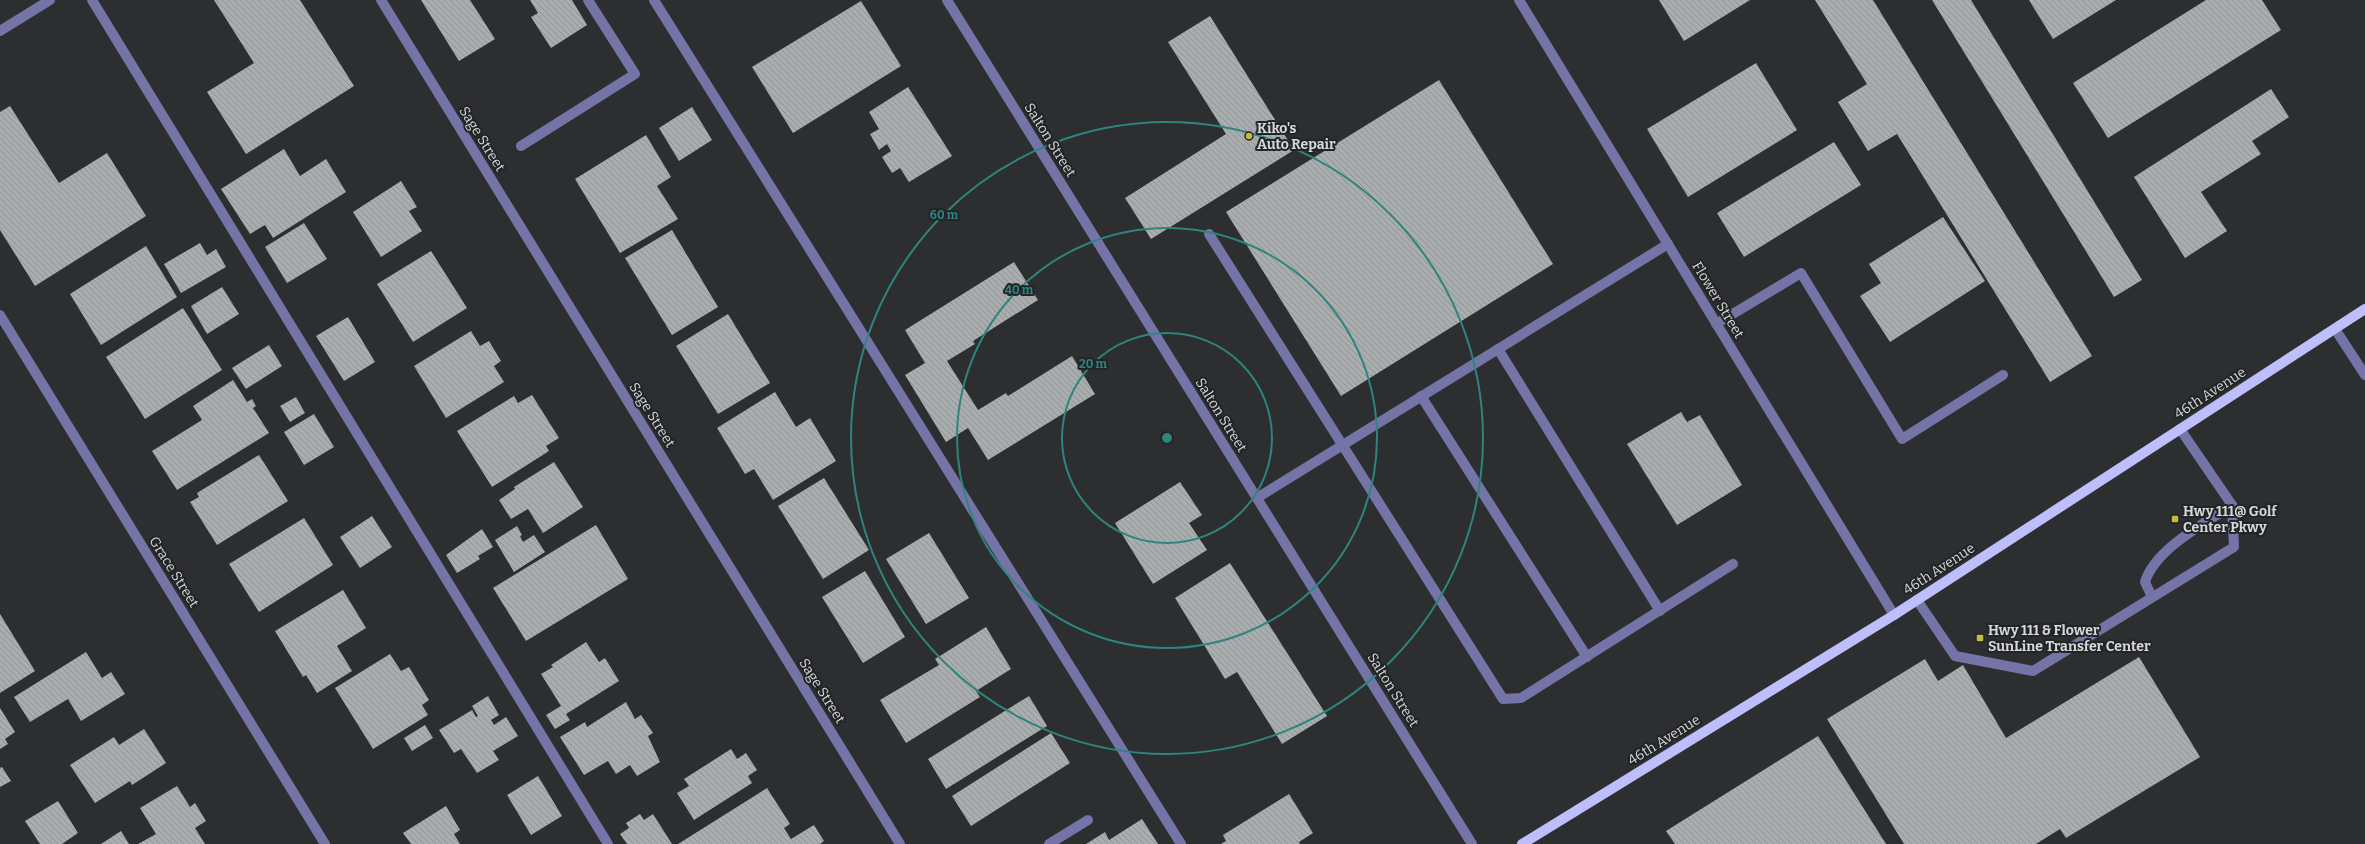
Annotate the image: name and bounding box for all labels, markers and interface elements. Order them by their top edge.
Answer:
street label: Salton Street [1021,100,1079,180]
street label: Sage Street [455,103,509,175]
place label: Kiko's Auto Repair [1257,120,1336,153]
marker: Kiko's Auto Repair [1244,131,1254,141]
text: 60 m [930,208,959,222]
street label: Flower Street [1688,259,1748,341]
text: 40 m [1005,283,1034,297]
text: 20 m [1079,357,1108,371]
street label: 46th Avenue [2171,364,2249,422]
street label: Salton Street [1192,375,1250,455]
street label: Sage Street [625,379,679,451]
centre of rings [1160,431,1174,445]
place label: Hwy 111@ Golf Center Pkwy [2183,503,2277,536]
marker: Hwy 111@ Golf Center Pkwy [2170,514,2180,524]
street label: Grace Street [145,533,203,611]
street label: 46th Avenue [1900,540,1978,598]
place label: Hwy 111 & Flower SunLine Transfer Center [1988,622,2151,655]
marker: Hwy 111 & Flower SunLine Transfer Center [1975,633,1985,643]
street label: Salton Street [1364,650,1422,730]
street label: Sage Street [795,655,849,727]
street label: 46th Avenue [1625,711,1703,769]

